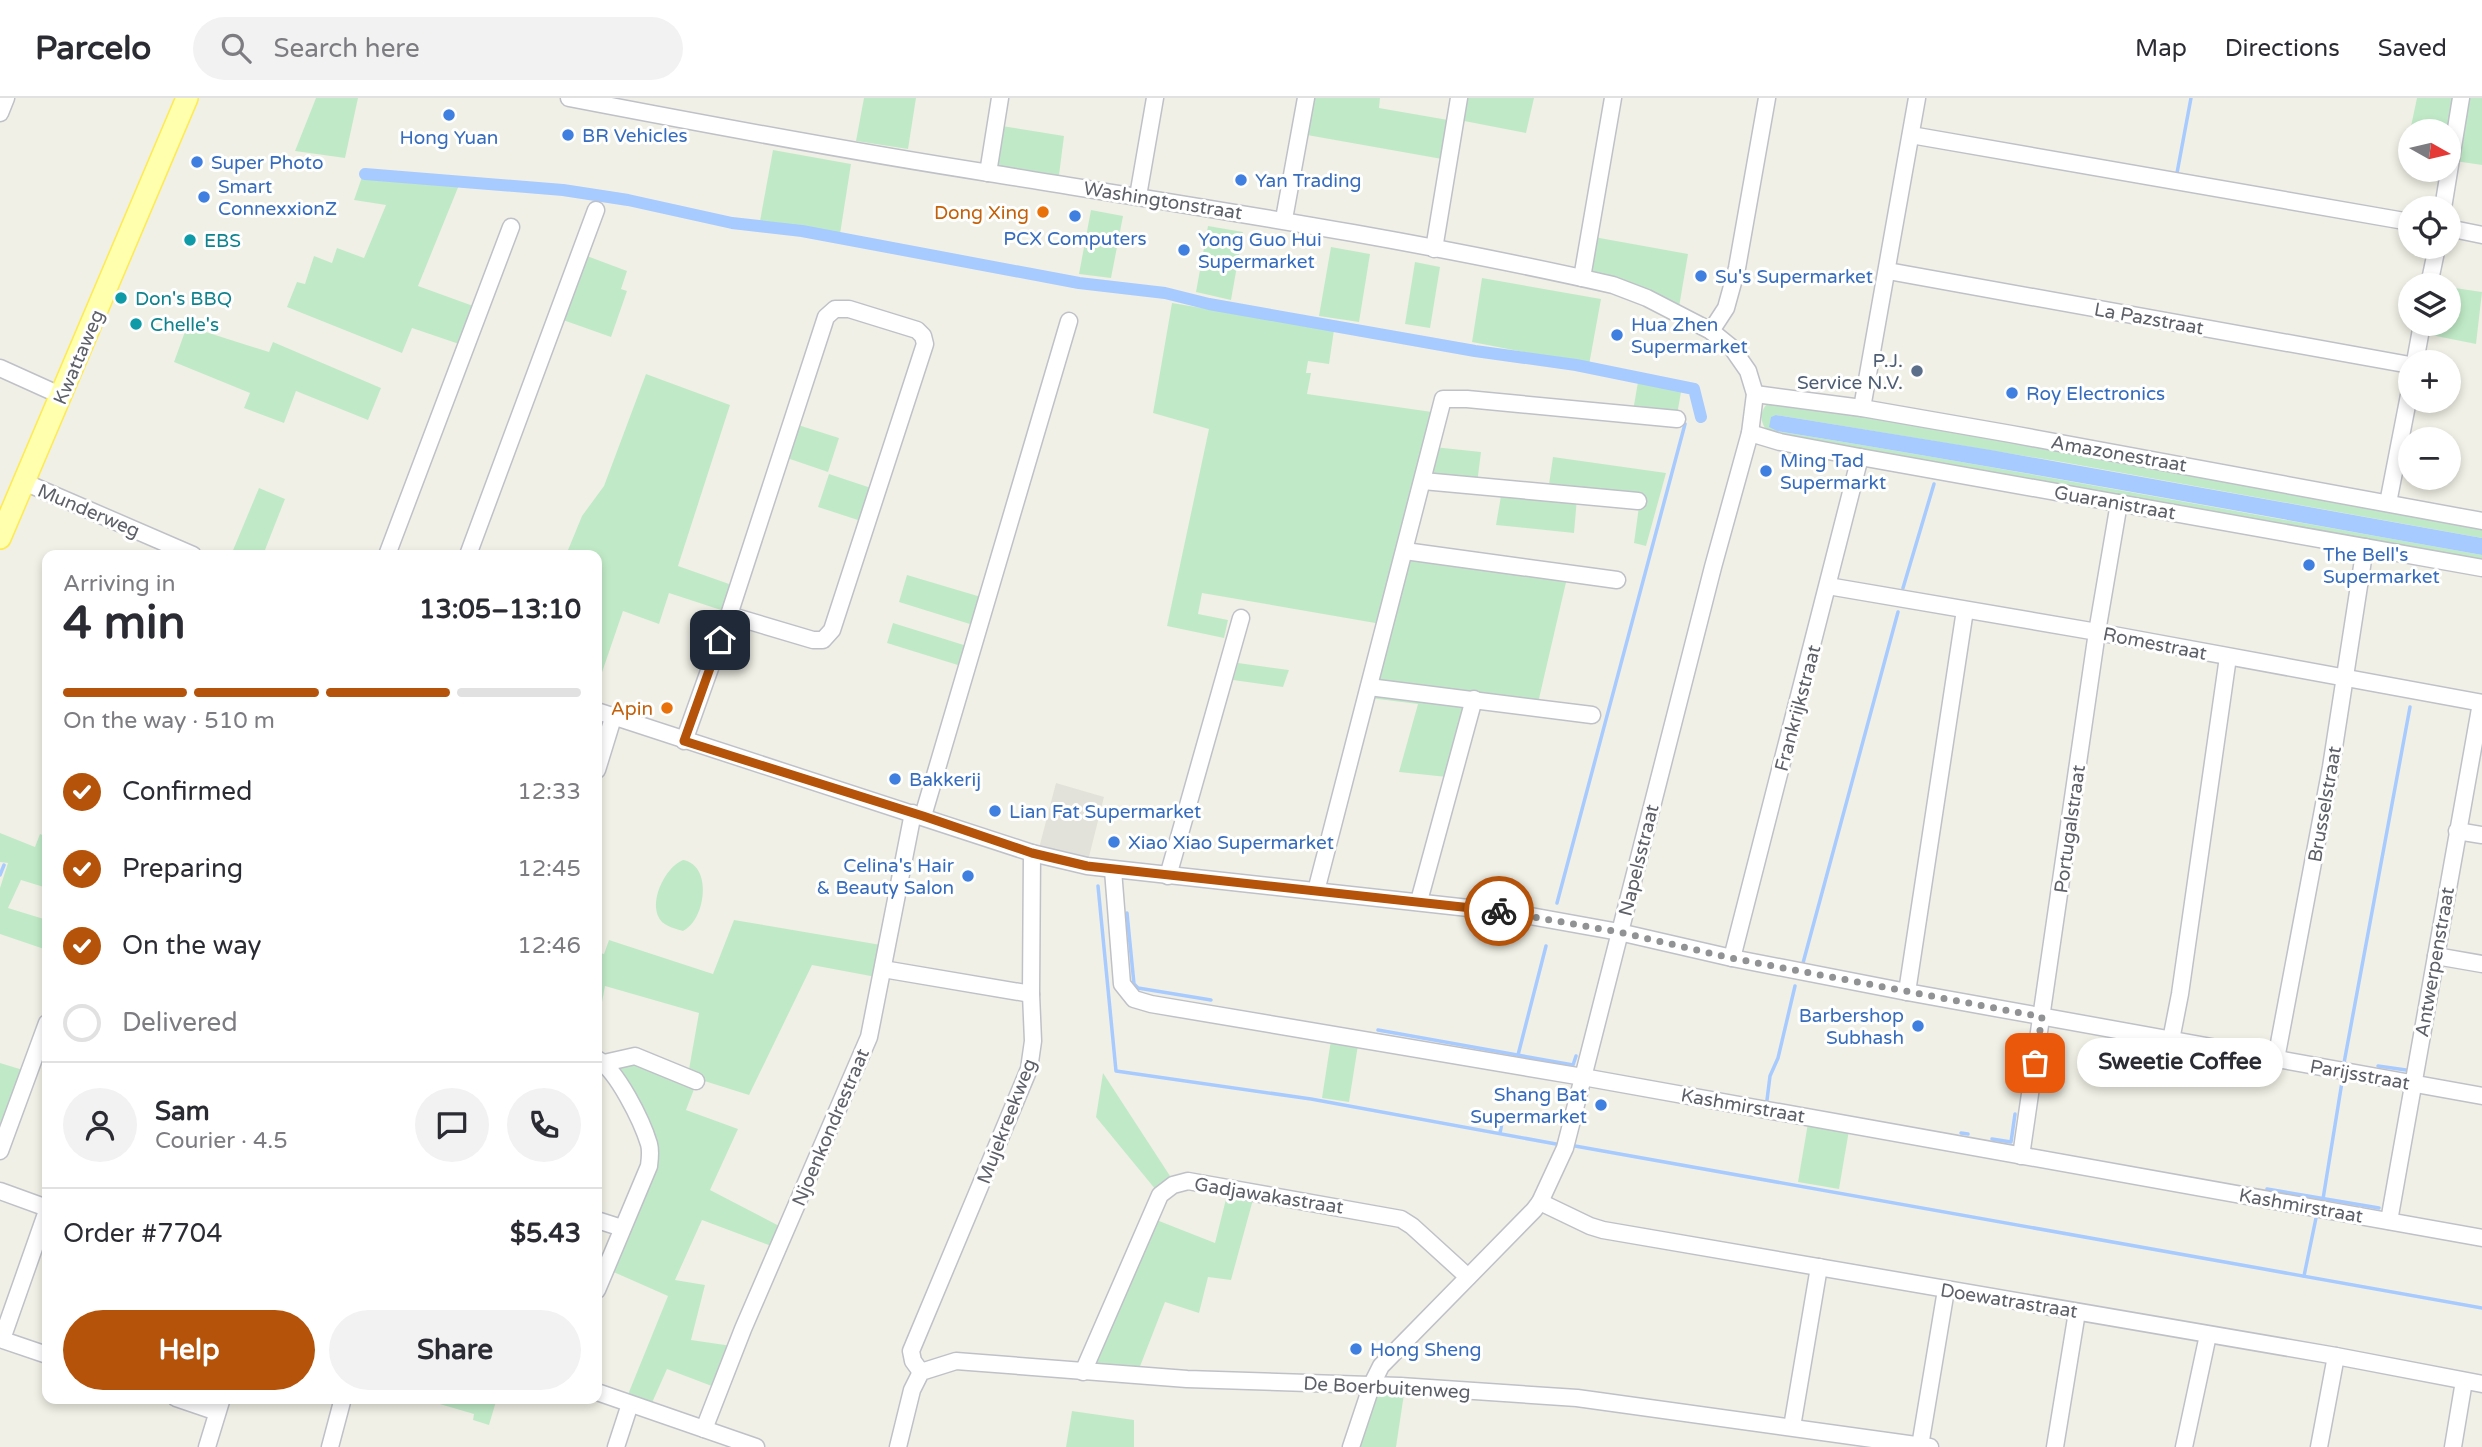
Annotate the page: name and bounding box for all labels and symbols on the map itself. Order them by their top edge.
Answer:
marker: Hong Yuan [441,107,457,123]
north arrow [2398,119,2460,182]
place label: BR Vehicles [582,125,688,147]
place label: Hong Yuan [400,127,498,149]
marker: BR Vehicles [560,127,576,143]
place label: Super Photo [211,152,323,174]
marker: Super Photo [189,154,205,170]
place label: Yan Trading [1255,170,1361,192]
marker: Yan Trading [1233,172,1249,188]
place label: Smart ConnexxionZ [218,176,337,220]
street label: Washingtonstraat [1082,178,1244,224]
marker: Smart ConnexxionZ [196,189,212,205]
place label: Dong Xing [934,202,1029,224]
marker: Dong Xing [1035,204,1051,220]
marker: PCX Computers [1067,208,1083,224]
place label: PCX Computers [1003,228,1147,250]
place label: Yong Guo Hui Supermarket [1198,229,1322,273]
place label: EBS [204,230,241,252]
marker: EBS [182,232,198,248]
marker: Yong Guo Hui Supermarket [1176,242,1192,258]
place label: Su's Supermarket [1715,266,1873,288]
marker: Su's Supermarket [1693,268,1709,284]
place label: Don's BBQ [135,288,232,310]
marker: Don's BBQ [113,290,129,306]
street label: La Pazstraat [2092,299,2205,339]
street label: Kwattaweg [49,307,109,408]
place label: Chelle's [150,314,219,336]
place label: Hua Zhen Supermarket [1631,314,1748,358]
marker: Chelle's [128,316,144,332]
marker: Hua Zhen Supermarket [1609,327,1625,343]
place label: P.J. Service N.V. [1797,350,1903,394]
marker: P.J. Service N.V. [1909,363,1925,379]
place label: Roy Electronics [2026,383,2165,405]
marker: Roy Electronics [2004,385,2020,401]
street label: Amazonestraat [2049,431,2188,477]
place label: Ming Tad Supermarkt [1780,450,1886,494]
marker: Ming Tad Supermarkt [1758,463,1774,479]
street label: Munderweg [34,480,143,542]
street label: Guaranistraat [2052,481,2177,524]
place label: The Bell's Supermarket [2323,544,2440,588]
marker: The Bell's Supermarket [2301,557,2317,573]
pin [690,610,750,670]
street label: Romestraat [2101,623,2209,665]
street label: Frankrijkstraat [1771,643,1825,774]
place label: Apin [611,698,653,720]
marker: Apin [659,700,675,716]
street label: Brusselstraat [2304,744,2346,864]
street label: Portugalstraat [2050,763,2090,895]
place label: Bakkerij [909,769,981,791]
marker: Bakkerij [887,771,903,787]
place label: Lian Fat Supermarket [1009,801,1201,823]
street label: Napelsstraat [1614,802,1663,918]
marker: Lian Fat Supermarket [987,803,1003,819]
place label: Xiao Xiao Supermarket [1128,832,1334,854]
marker: Xiao Xiao Supermarket [1106,834,1122,850]
place label: Celina's Hair & Beauty Salon [817,855,955,899]
marker: Celina's Hair & Beauty Salon [960,868,976,884]
courier [1464,876,1534,946]
street label: Antwerpenstraat [2411,886,2459,1039]
place label: Barbershop Subhash [1799,1005,1904,1049]
marker: Barbershop Subhash [1910,1018,1926,1034]
pin [2005,1033,2065,1093]
callout: Sweetie Coffee [2077,1038,2284,1088]
street label: Njoenkondrestraat [788,1045,874,1209]
street label: Parijsstraat [2308,1055,2411,1095]
street label: Mujekreekweg [973,1056,1041,1187]
place label: Shang Bat Supermarket [1470,1084,1587,1128]
street label: Kashmirstraat [1679,1084,1807,1128]
marker: Shang Bat Supermarket [1593,1097,1609,1113]
street label: Gadjawakastraat [1193,1173,1345,1219]
street label: Kashmirstraat [2237,1184,2365,1228]
street label: Doewatrastraat [1939,1279,2079,1323]
place label: Hong Sheng [1370,1339,1482,1361]
marker: Hong Sheng [1348,1341,1364,1357]
street label: De Boerbuitenweg [1303,1373,1471,1403]

